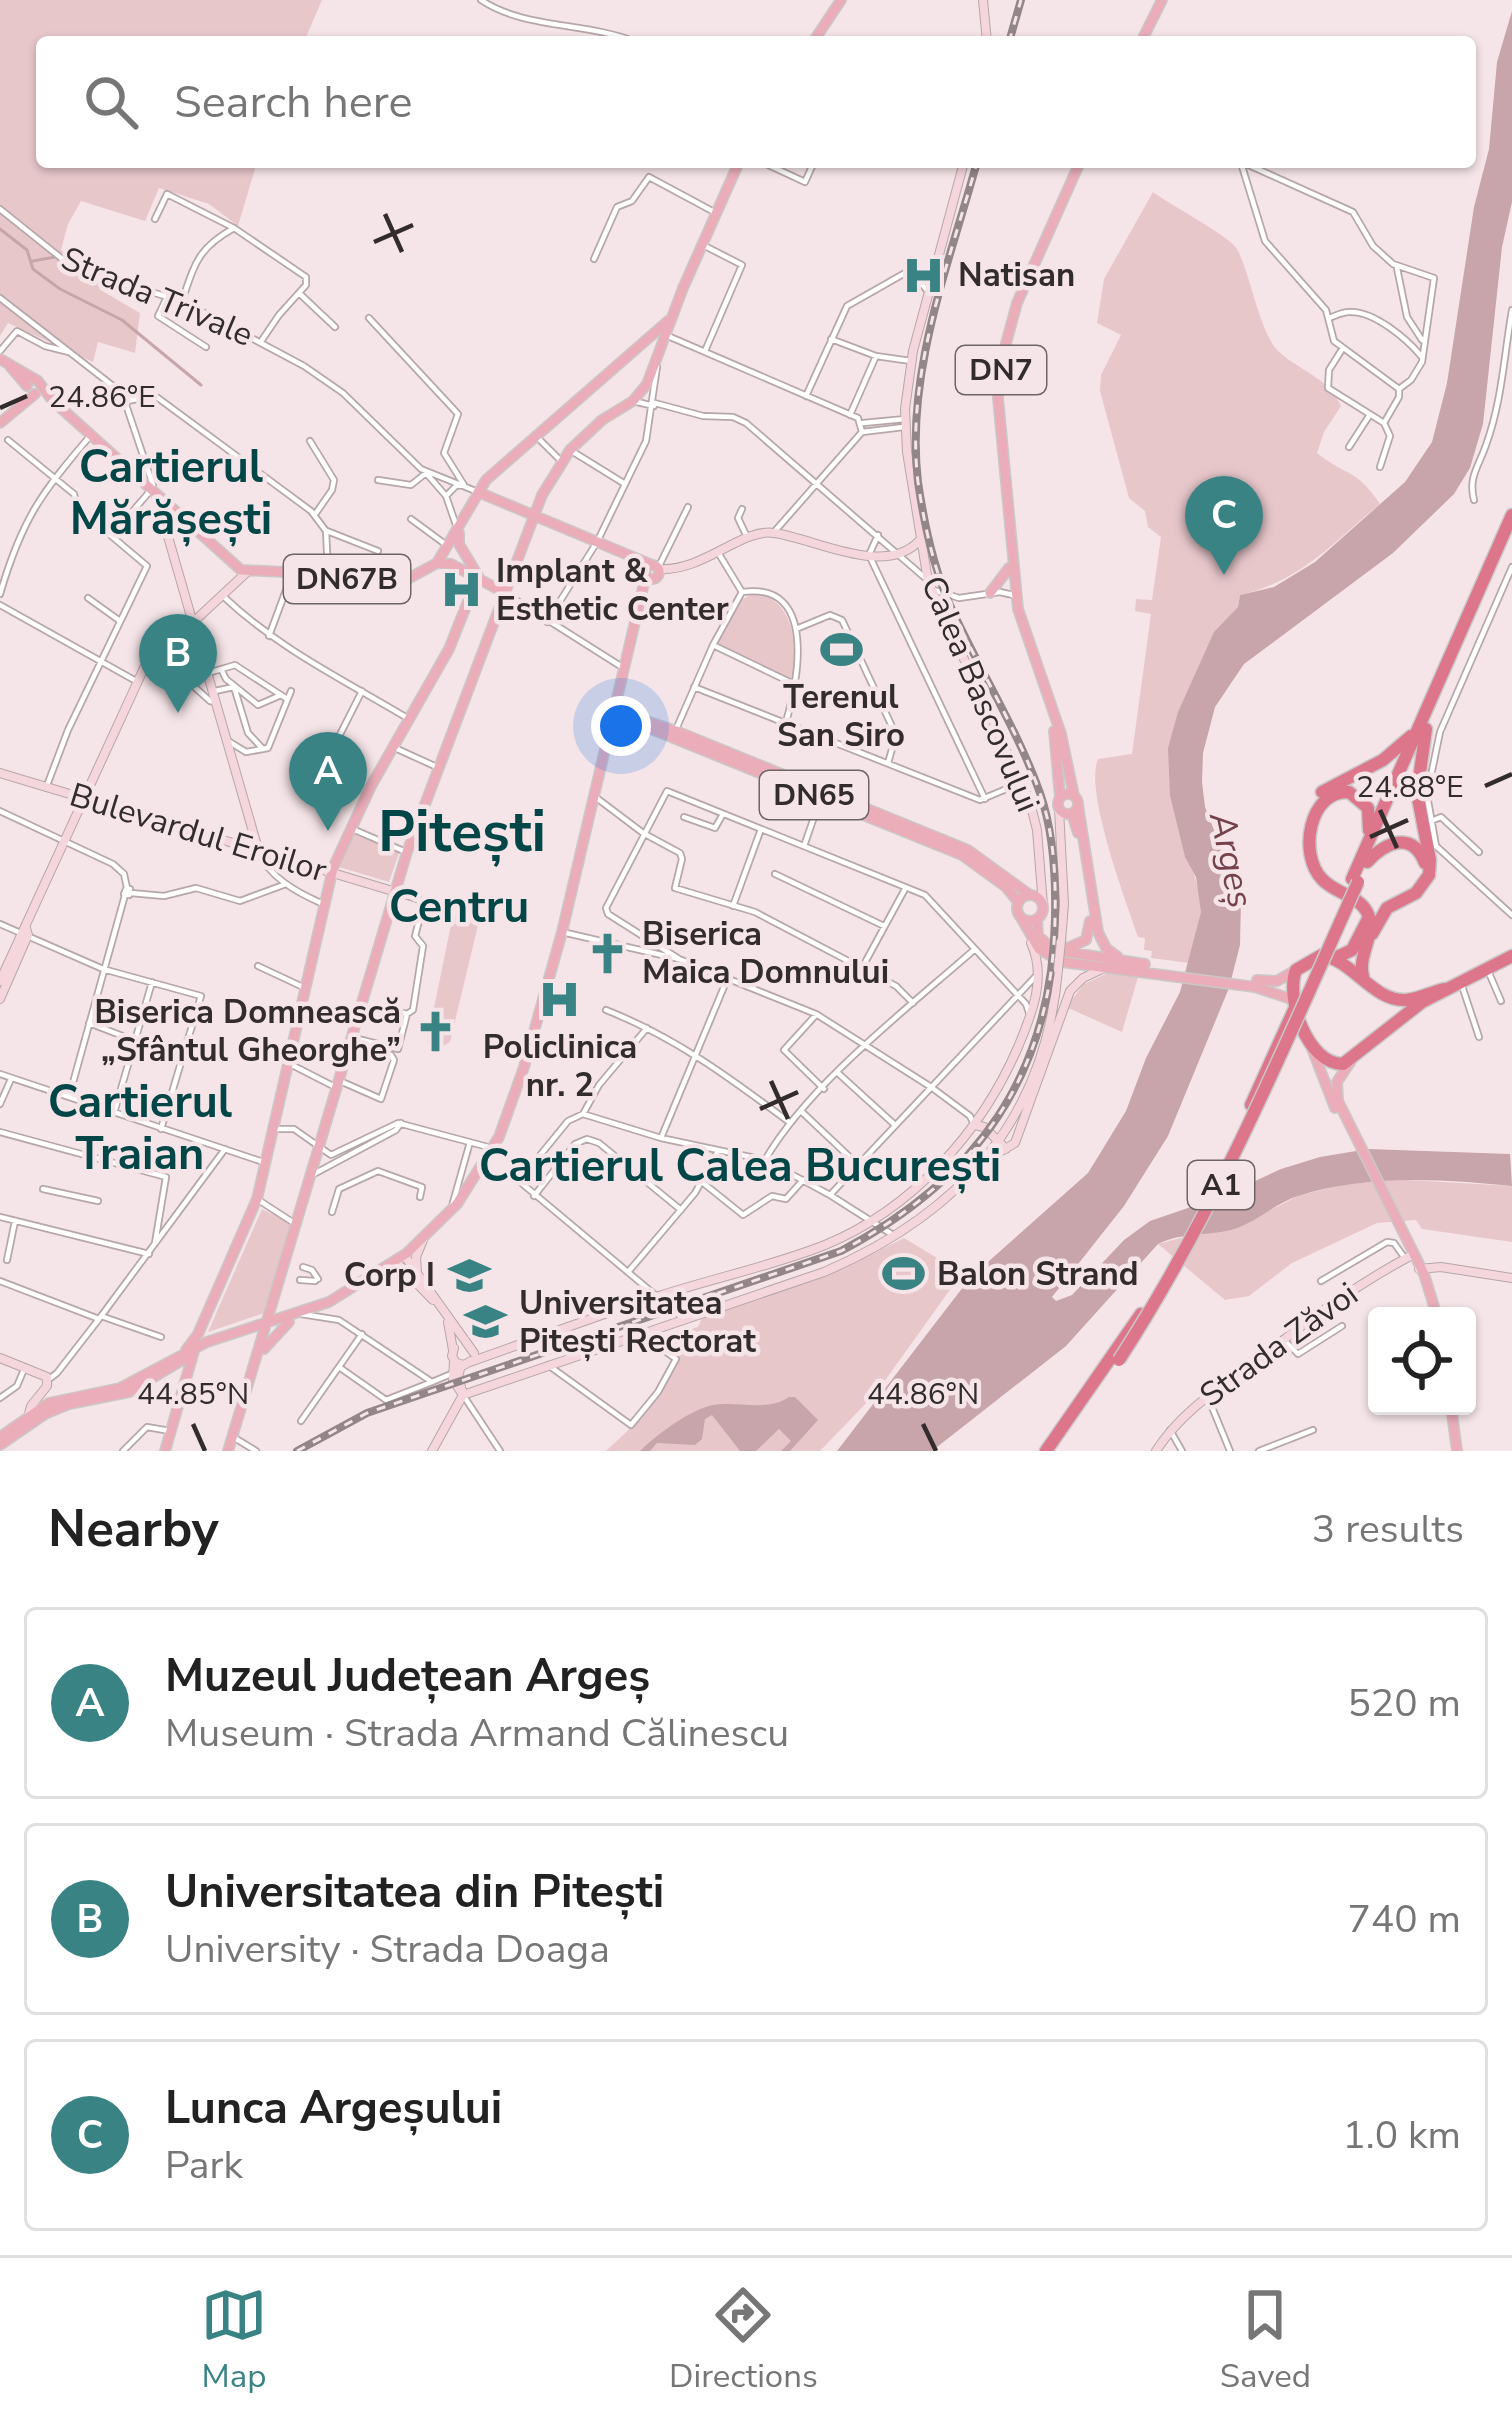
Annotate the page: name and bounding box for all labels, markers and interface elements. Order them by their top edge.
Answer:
search box [36,36,1476,168]
icon: search [78,69,144,135]
text: Search here [174,72,413,133]
street label: Strada Trivale [54,236,260,358]
hospital icon: Natisan [901,252,947,298]
place label: Natisan [958,253,1075,298]
road number: DN7 [956,346,1046,394]
text: 24.86°E [48,377,156,418]
district label: Cartierul Mărășești [70,437,272,550]
pin: C [1185,476,1263,575]
place label: Implant & Esthetic Center [496,549,729,632]
road number: DN67B [284,555,410,603]
hospital icon: Implant & Esthetic Center [439,567,485,613]
street label: Calea Bascovului [910,569,1050,819]
pin: B [139,614,217,713]
sports icon: Terenul San Siro [818,626,864,672]
place label: Terenul San Siro [777,675,905,758]
your location [591,696,651,756]
pin: A [289,732,367,831]
text: 24.88°E [1356,767,1464,808]
road number: DN65 [760,771,868,819]
street label: Bulevardul Eroilor [64,773,332,893]
district label: Pitești [378,793,546,871]
water label: Argeș [1197,807,1265,912]
district label: Centru [389,877,529,938]
place label: Biserica Maica Domnului [642,912,889,995]
church icon: Biserica Maica Domnului [585,930,631,976]
hospital icon: Policlinica nr. 2 [537,976,583,1022]
place label: Biserica Domnească „Sfântul Gheorghe” [94,990,401,1073]
church icon: Biserica Domnească „Sfântul Gheorghe” [412,1008,458,1054]
place label: Policlinica nr. 2 [483,1025,637,1108]
district label: Cartierul Traian [48,1072,232,1185]
district label: Cartierul Calea București [479,1136,1001,1197]
road number: A1 [1188,1161,1254,1209]
sports icon: Balon Strand [880,1251,926,1297]
school or university icon: Corp I [446,1252,492,1298]
place label: Balon Strand [937,1252,1139,1297]
place label: Corp I [344,1253,435,1298]
street label: Strada Zăvoi [1191,1272,1367,1418]
place label: Universitatea Pitești Rectorat [519,1281,756,1364]
school or university icon: Universitatea Pitești Rectorat [462,1299,508,1345]
map controls [1368,1307,1476,1415]
button: locate [1368,1307,1476,1415]
text: 44.85°N [137,1374,249,1415]
text: 44.86°N [867,1374,979,1415]
text: Nearby [48,1494,219,1564]
text: 3 results [1312,1503,1464,1556]
text: Muzeul Județean Argeș [165,1646,650,1707]
text: A [75,1677,105,1730]
text: 520 m [1347,1677,1461,1730]
text: Museum · Strada Armand Călinescu [165,1707,789,1760]
text: Universitatea din Pitești [165,1862,664,1923]
text: B [77,1893,103,1946]
text: 740 m [1347,1893,1461,1946]
text: University · Strada Doaga [165,1923,610,1976]
text: Lunca Argeșului [165,2078,502,2139]
text: C [77,2109,103,2162]
text: 1.0 km [1342,2109,1461,2162]
text: Park [165,2139,243,2192]
tab: Map [201,2282,267,2399]
tab: Directions [669,2282,818,2399]
tab: Saved [1220,2282,1311,2399]

